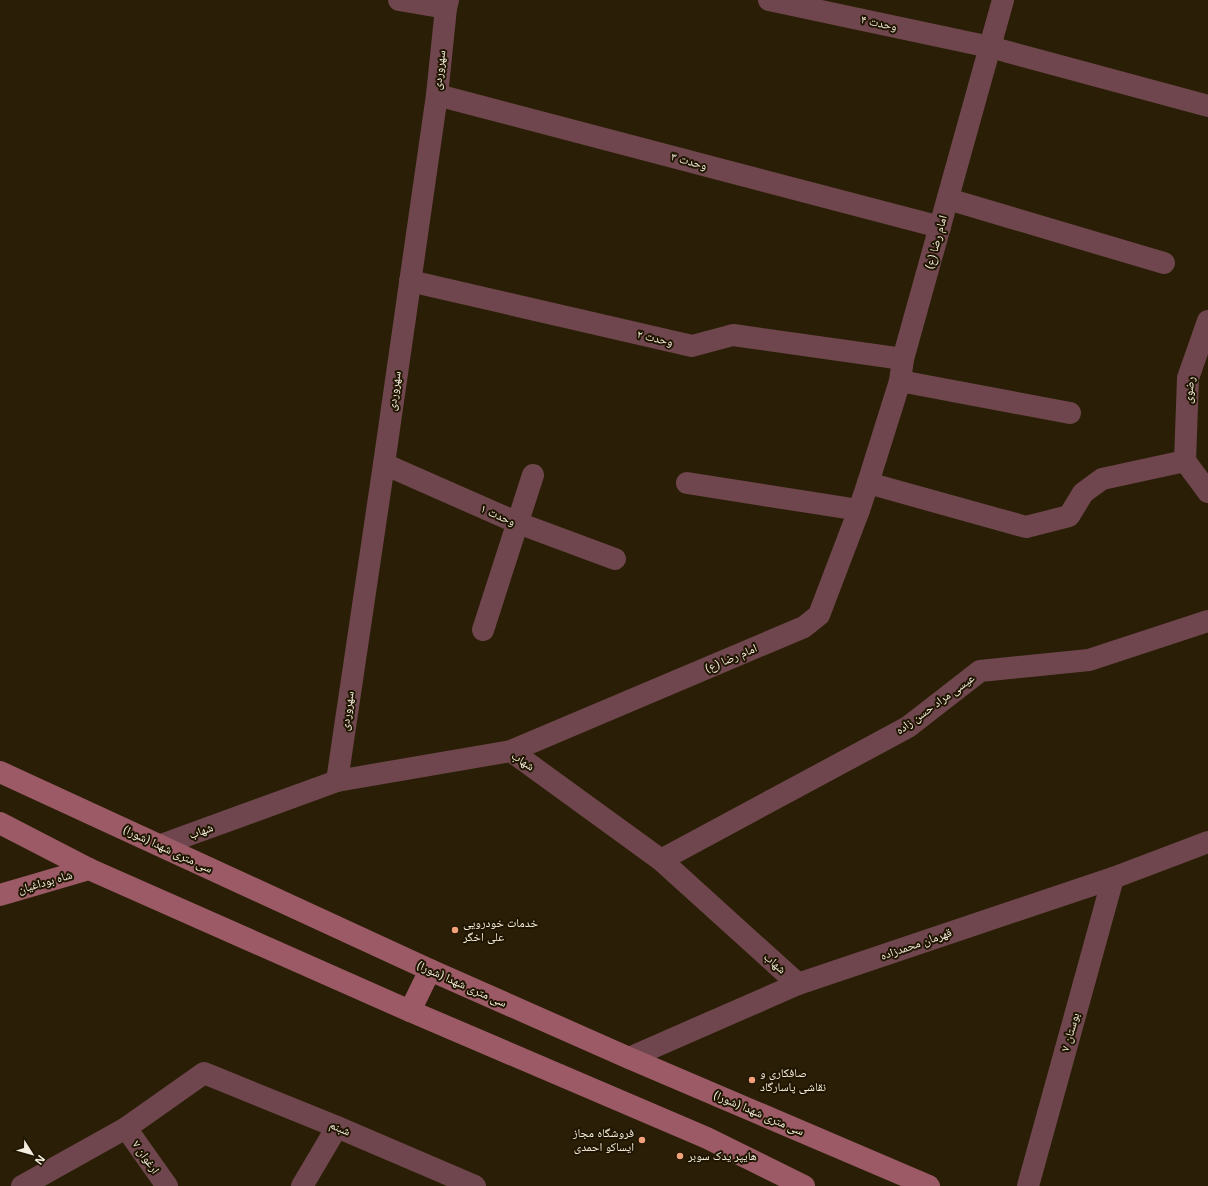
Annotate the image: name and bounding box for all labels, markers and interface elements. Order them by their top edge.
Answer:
street label: وحدت ۴ [859,10,899,35]
street label: سهروردی [428,49,449,91]
street label: وحدت ۳ [669,148,709,173]
street label: امام رضا (ع) [920,213,951,271]
street label: وحدت ۲ [635,325,675,350]
street label: سهروردی [382,370,405,412]
street label: رضوی [1179,375,1198,404]
street label: وحدت ۱ [478,499,518,530]
street label: امام رضا (ع) [702,639,760,676]
street label: عیسی مراد حسن زاده [892,669,978,738]
street label: سهروردی [335,690,358,732]
street label: شهاب [508,747,538,775]
street label: شهاب [186,818,215,843]
street label: سی متری شهدا (شورا) [121,820,216,877]
street label: شاه بوداغیان [16,866,74,897]
place label: خدمات خودرویی علی اخگر [462,914,538,945]
street label: قهرمان محمدزاده [878,923,954,964]
marker: خدمات خودرویی علی اخگر [450,925,460,935]
street label: شهاب [760,948,790,977]
street label: سی متری شهدا (شورا) [415,956,510,1011]
street label: بوستان ۷ [1056,1010,1083,1053]
place label: صافکاری و نقاشی پاسارگاد [760,1064,826,1095]
marker: صافکاری و نقاشی پاسارگاد [747,1075,757,1085]
street label: سی متری شهدا (شورا) [711,1086,807,1139]
street label: شبنم [327,1116,353,1140]
place label: فروشگاه مجاز ایساکو احمدی [572,1124,634,1155]
north arrow [12,1134,52,1174]
marker: فروشگاه مجاز ایساکو احمدی [637,1135,647,1145]
street label: ارغوان ۷ [129,1136,164,1177]
place label: هایپر یدک سوبر [687,1147,757,1164]
marker: هایپر یدک سوبر [675,1151,685,1161]
text: N [32,1152,49,1168]

